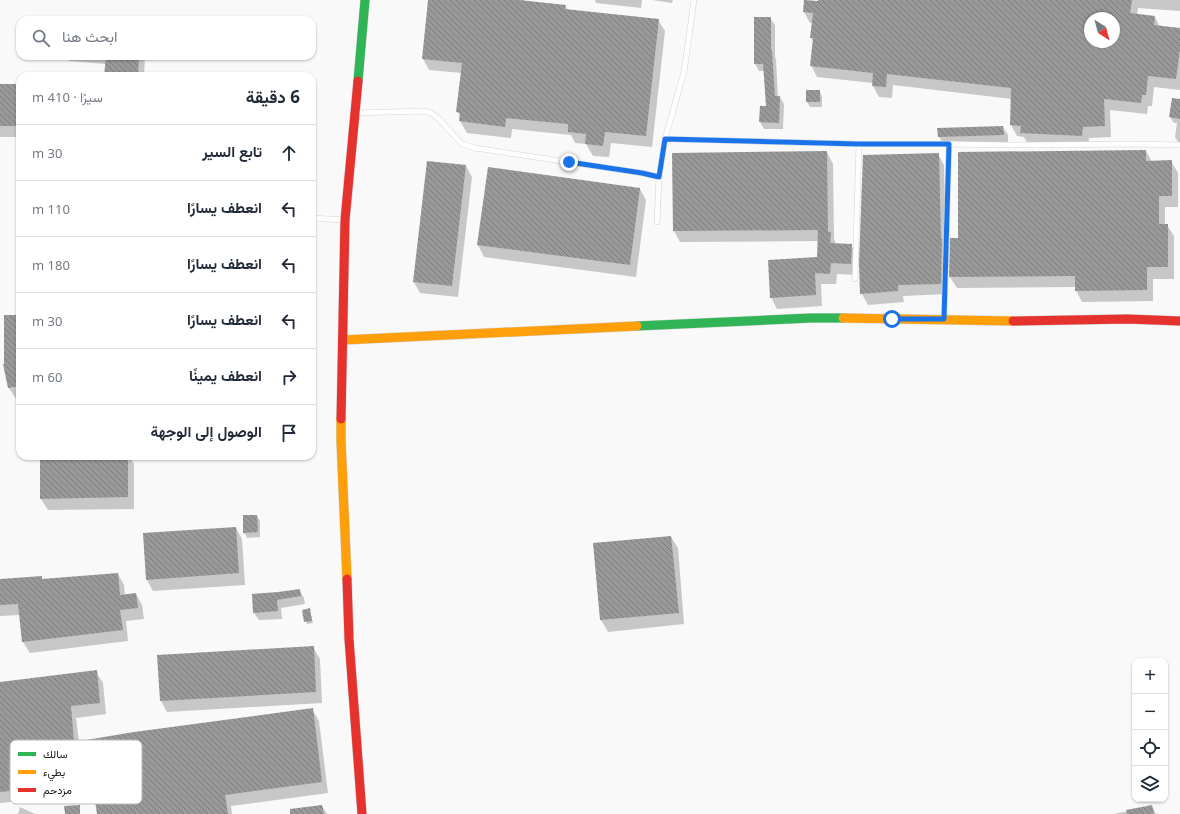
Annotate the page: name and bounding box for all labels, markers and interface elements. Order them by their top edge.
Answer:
north arrow [1084,12,1120,48]
search box [16,16,316,60]
text: ابحث هنا [62,26,117,46]
icon: search [30,27,52,49]
text: 6 دقيقة [246,85,300,108]
text: سيرًا · 410 m [32,88,103,106]
text: تابع السير [202,141,262,161]
icon: ahead [278,142,300,164]
text: 30 m [32,144,62,162]
route end [560,153,578,171]
text: انعطف يسارًا [187,197,262,217]
icon: left [278,198,300,220]
text: 110 m [32,200,70,218]
text: انعطف يسارًا [187,253,262,273]
icon: left [278,254,300,276]
text: 180 m [32,256,70,274]
text: انعطف يسارًا [187,309,262,329]
icon: left [278,310,300,332]
route start [883,310,901,328]
text: 30 m [32,312,62,330]
text: انعطف يمينًا [189,365,262,385]
icon: right [278,366,300,388]
text: 60 m [32,368,62,386]
text: الوصول إلى الوجهة [151,421,262,441]
icon: arrive [278,422,300,444]
map controls [1132,658,1168,802]
button: + [1132,658,1168,694]
button: − [1132,694,1168,730]
button: locate [1132,730,1168,766]
legend [10,740,142,804]
text: سالك [43,746,68,761]
text: بطيء [43,764,65,782]
button: layers [1132,766,1168,802]
text: مزدحم [43,782,72,798]

